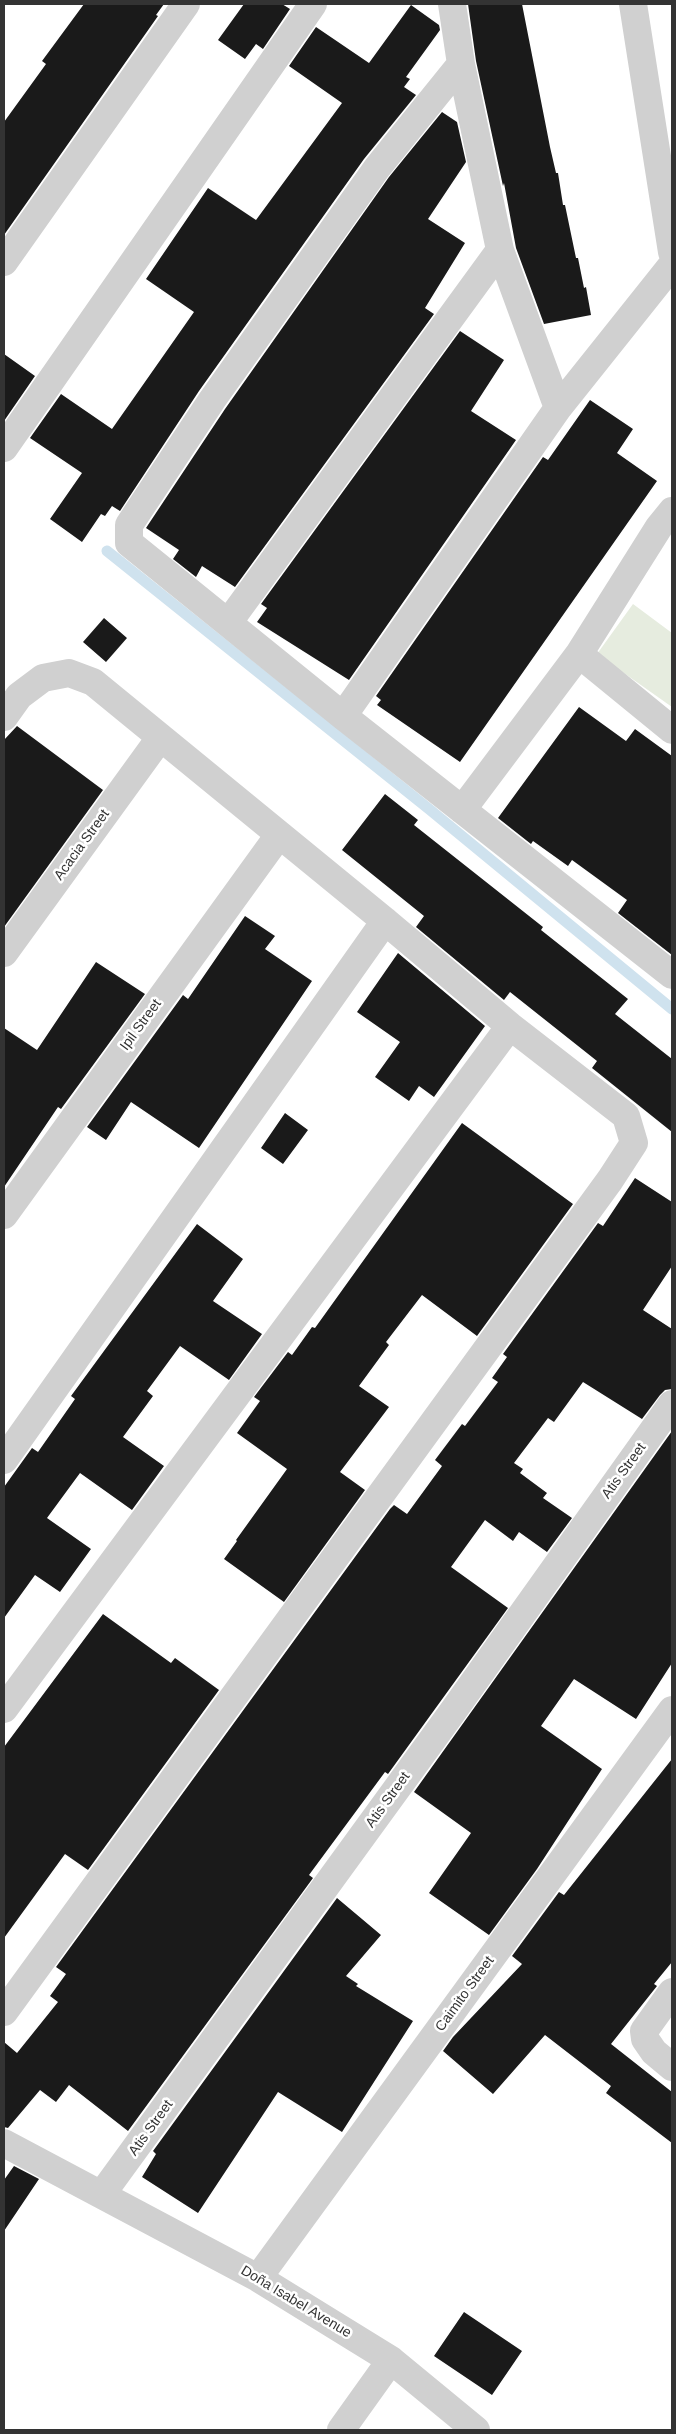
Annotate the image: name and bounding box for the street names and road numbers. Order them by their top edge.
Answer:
street label: Acacia Street [51,806,113,884]
street label: Ipil Street [117,996,165,1054]
street label: Atis Street [598,1440,650,1502]
street label: Atis Street [362,1769,414,1831]
street label: Caimito Street [432,1953,498,2035]
street label: Atis Street [125,2097,177,2159]
street label: Doña Isabel Avenue [238,2262,354,2342]

